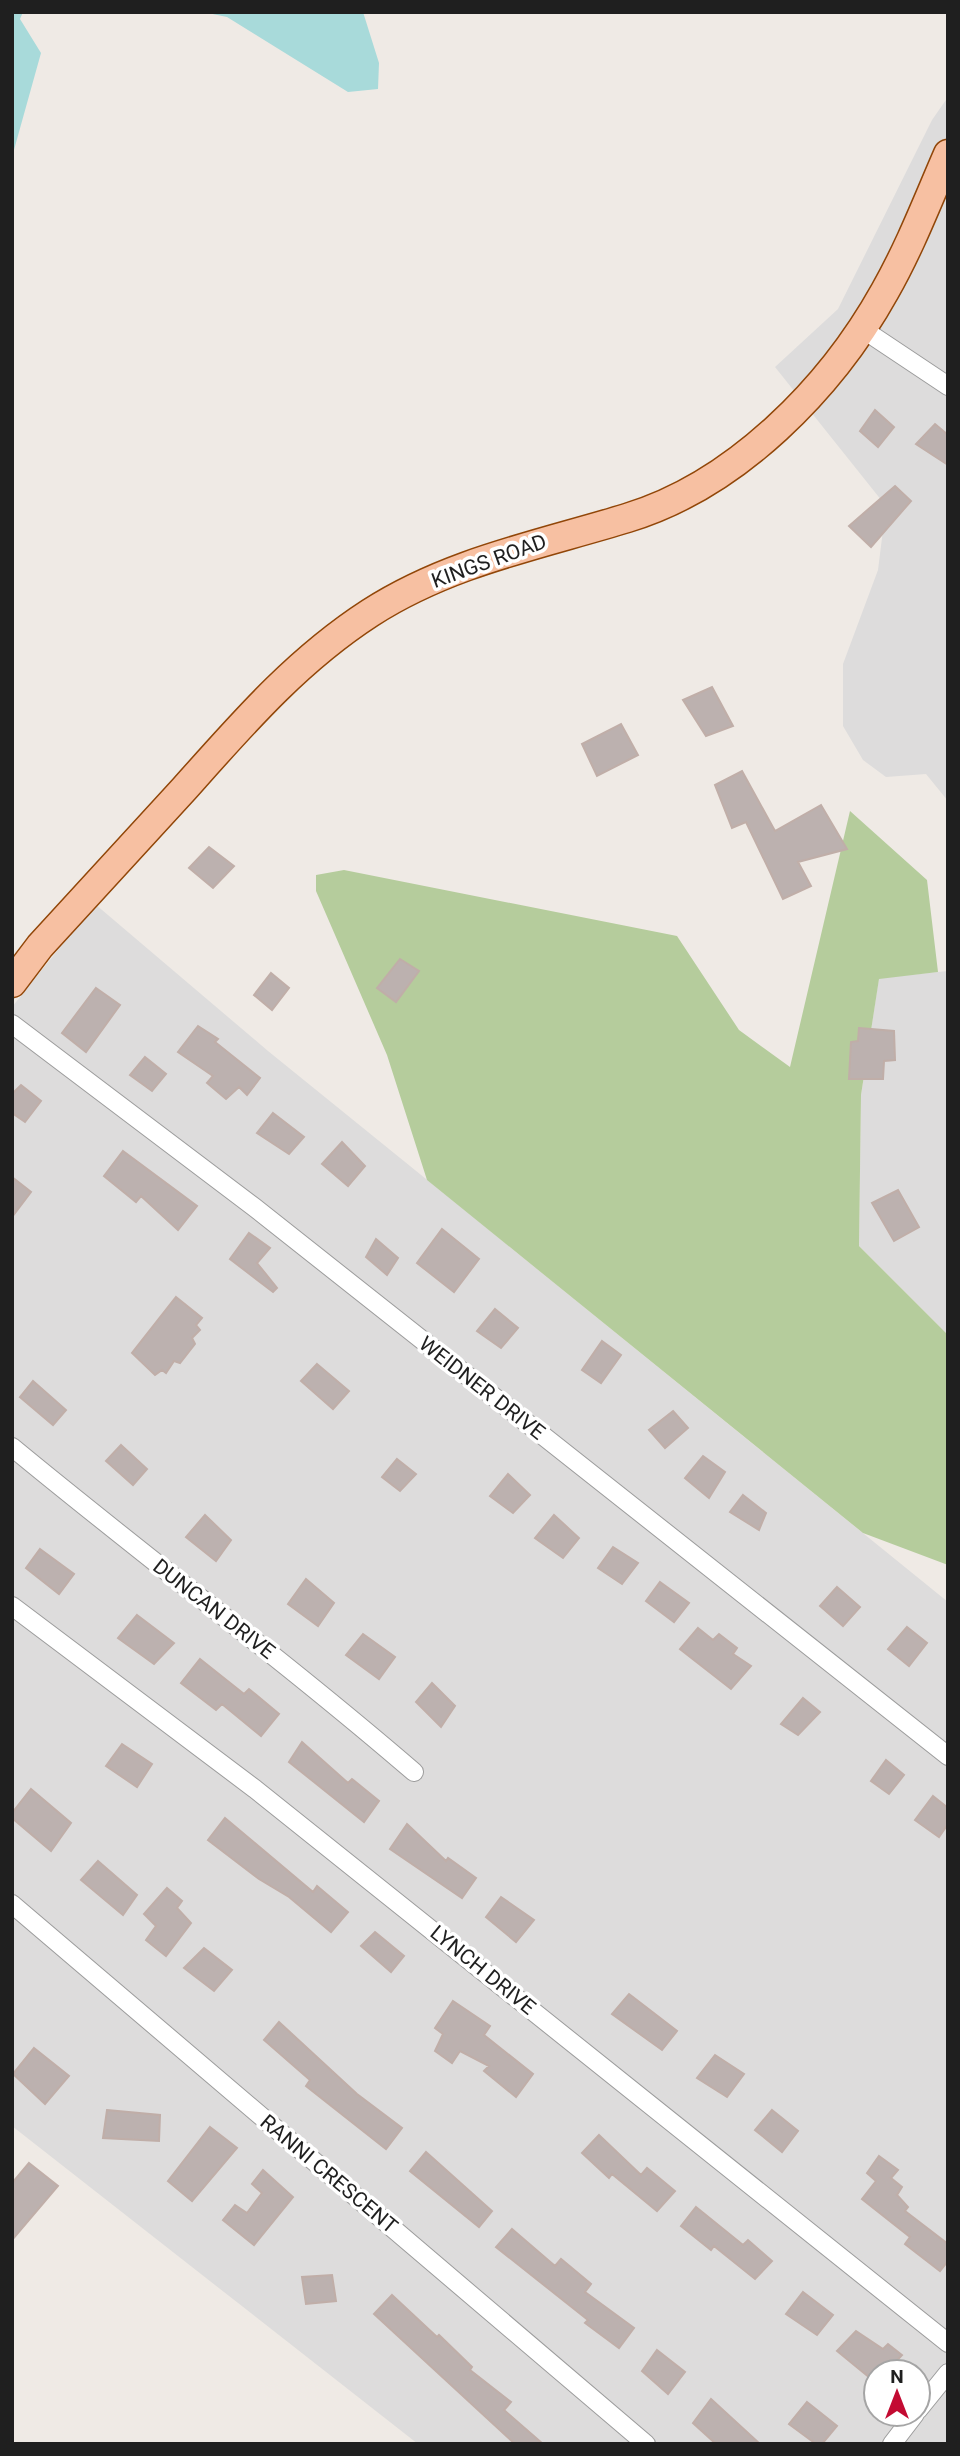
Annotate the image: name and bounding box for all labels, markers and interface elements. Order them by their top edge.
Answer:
street label: KINGS ROAD [428,529,550,593]
street label: WEIDNER DRIVE [414,1331,550,1445]
street label: DUNCAN DRIVE [148,1554,280,1664]
street label: LYNCH DRIVE [426,1920,540,2020]
street label: RANNI CRESCENT [256,2110,403,2239]
north arrow [862,2358,932,2428]
text: N [890,2365,904,2388]

